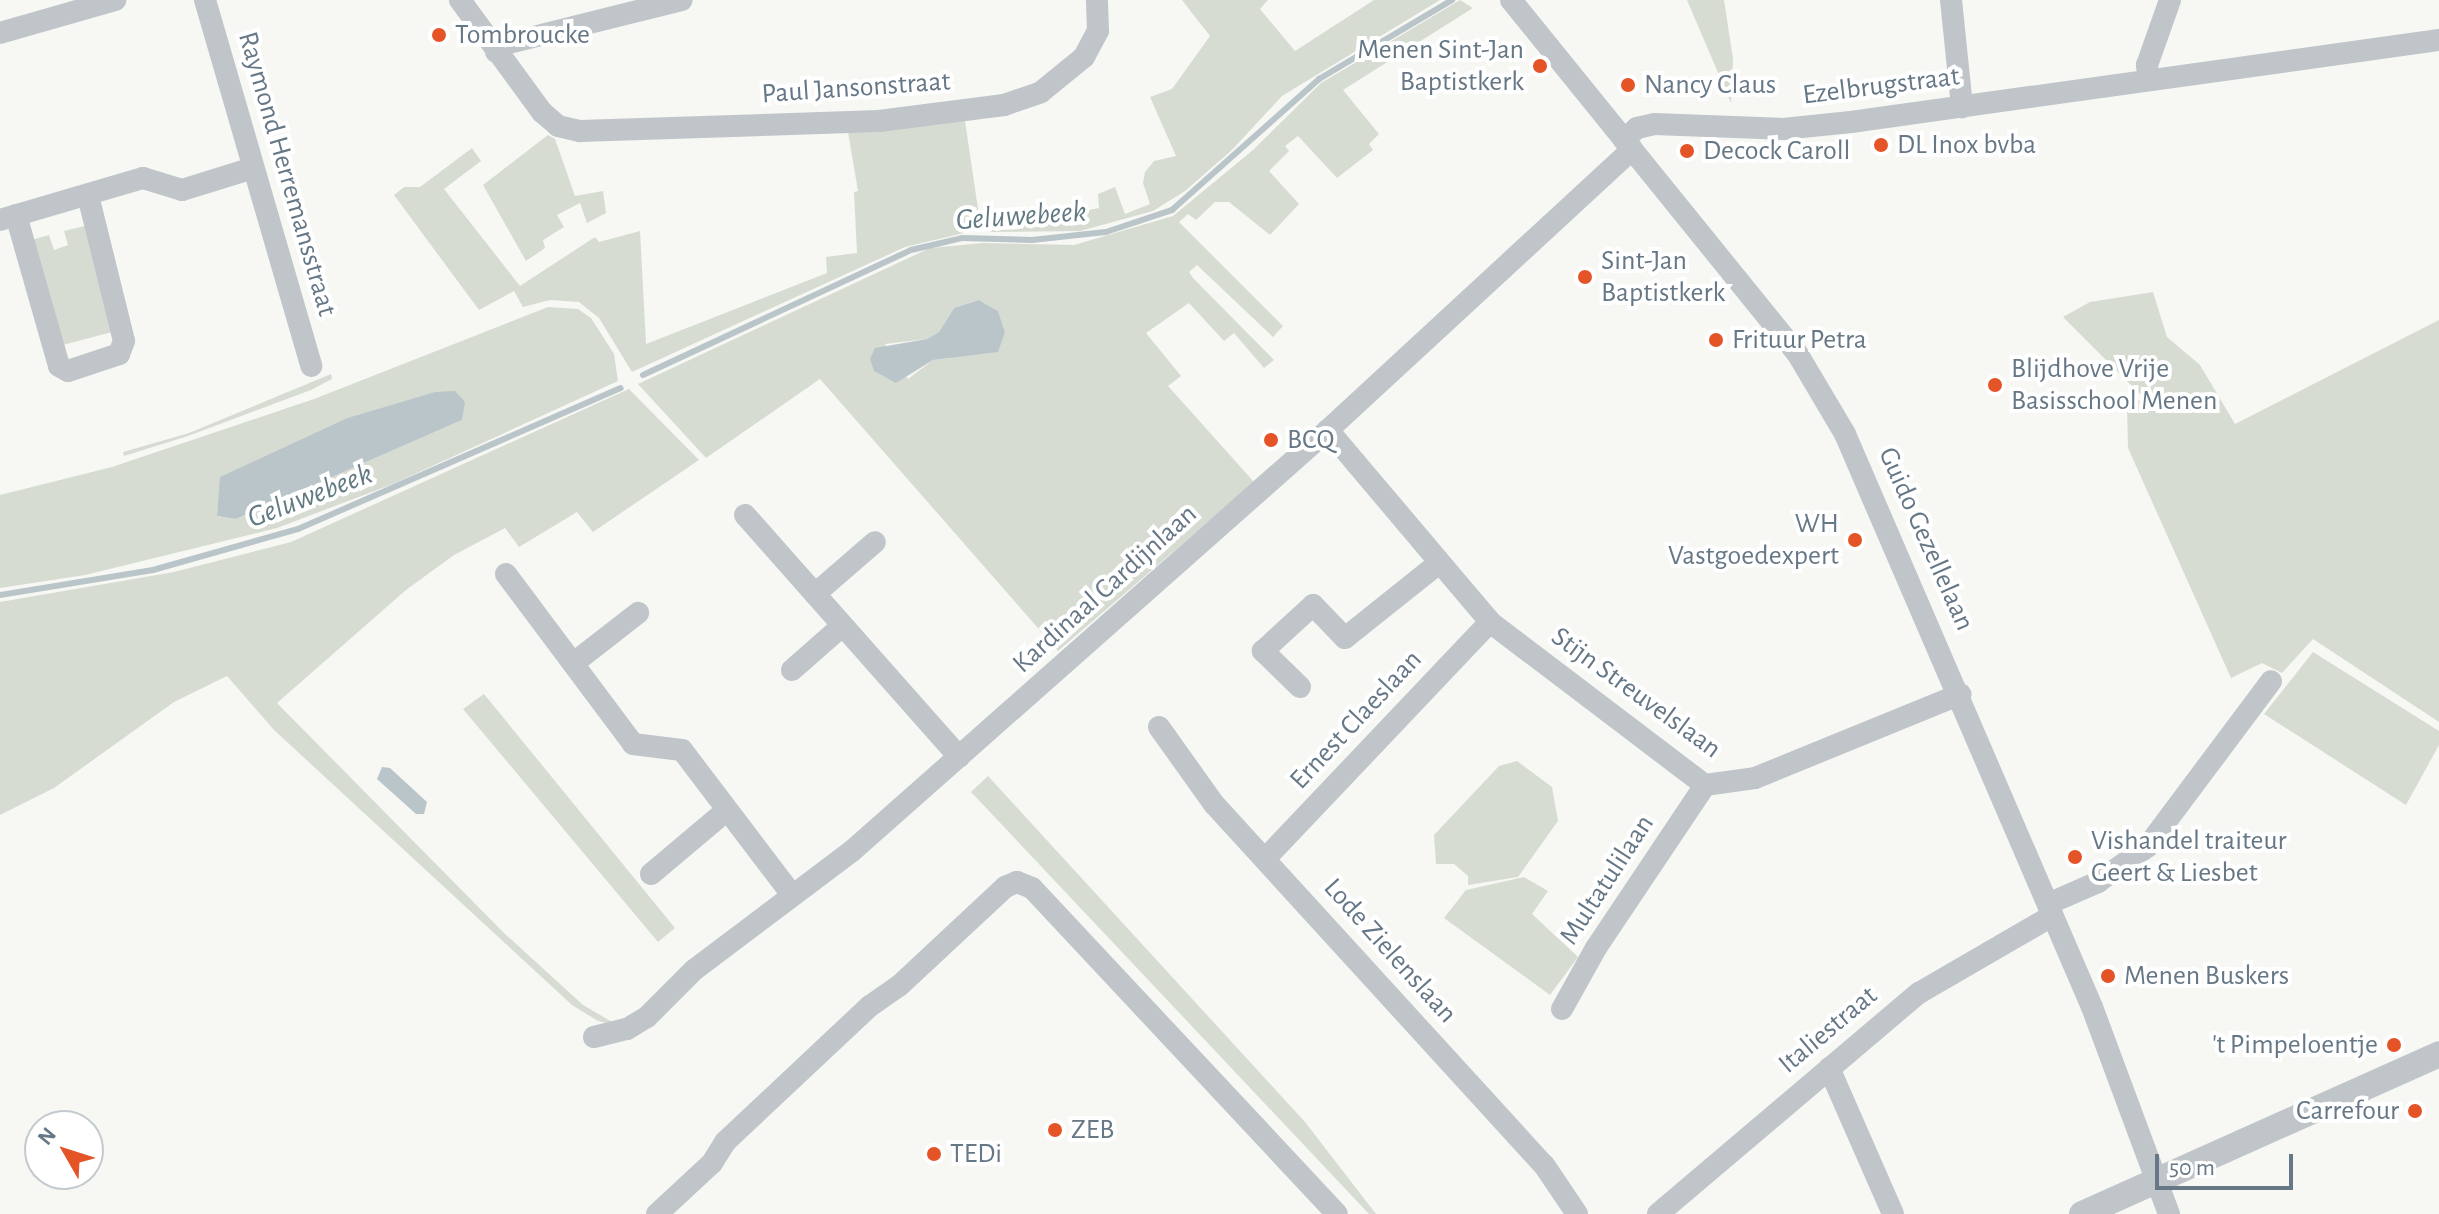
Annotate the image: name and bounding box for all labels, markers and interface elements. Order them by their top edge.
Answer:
place label: Tombroucke [455,18,590,52]
marker: Tombroucke [430,26,448,44]
street label: Raymond Herremansstraat [230,28,344,320]
place label: Menen Sint-Jan Baptistkerk [1357,33,1524,99]
marker: Menen Sint-Jan Baptistkerk [1531,57,1549,75]
street label: Ezelbrugstraat [1801,60,1961,112]
street label: Paul Jansonstraat [761,65,951,111]
place label: Nancy Claus [1644,68,1776,102]
marker: Nancy Claus [1619,76,1637,94]
place label: DL Inox bvba [1897,128,2036,162]
place label: Decock Caroll [1703,134,1851,168]
marker: DL Inox bvba [1872,136,1890,154]
marker: Decock Caroll [1678,142,1696,160]
water label: Geluwebeek [955,193,1087,239]
place label: Sint-Jan Baptistkerk [1601,244,1725,310]
marker: Sint-Jan Baptistkerk [1576,268,1594,286]
place label: Frituur Petra [1732,323,1867,357]
marker: Frituur Petra [1707,331,1725,349]
place label: Blijdhove Vrije Basisschool Menen [2011,352,2217,418]
marker: Blijdhove Vrije Basisschool Menen [1986,376,2004,394]
place label: BCQ [1287,423,1334,457]
marker: BCQ [1262,431,1280,449]
street label: Guido Gezellelaan [1871,442,1981,636]
water label: Geluwebeek [243,456,377,536]
street label: Kardinaal Cardijnlaan [1006,497,1204,681]
place label: WH Vastgoedexpert [1668,507,1839,573]
marker: WH Vastgoedexpert [1846,531,1864,549]
street label: Stijn Streuvelslaan [1544,620,1728,766]
street label: Ernest Claeslaan [1283,643,1429,797]
street label: Multatulilaan [1552,809,1662,951]
place label: Vishandel traiteur Geert & Liesbet [2091,824,2286,890]
marker: Vishandel traiteur Geert & Liesbet [2066,848,2084,866]
street label: Lode Zielenslaan [1316,872,1464,1030]
place label: Menen Buskers [2124,959,2289,993]
marker: Menen Buskers [2099,967,2117,985]
street label: Italiestraat [1772,979,1884,1081]
place label: 't Pimpeloentje [2212,1028,2378,1062]
marker: 't Pimpeloentje [2385,1036,2403,1054]
place label: Carrefour [2296,1094,2399,1128]
marker: Carrefour [2406,1102,2424,1120]
north arrow [24,1110,104,1190]
place label: ZEB [1071,1113,1114,1147]
marker: ZEB [1046,1121,1064,1139]
text: N [34,1123,60,1149]
place label: TEDi [950,1137,1002,1171]
scale bar [2159,1138,2297,1188]
marker: TEDi [925,1145,943,1163]
text: 50 m [2169,1156,2215,1180]

